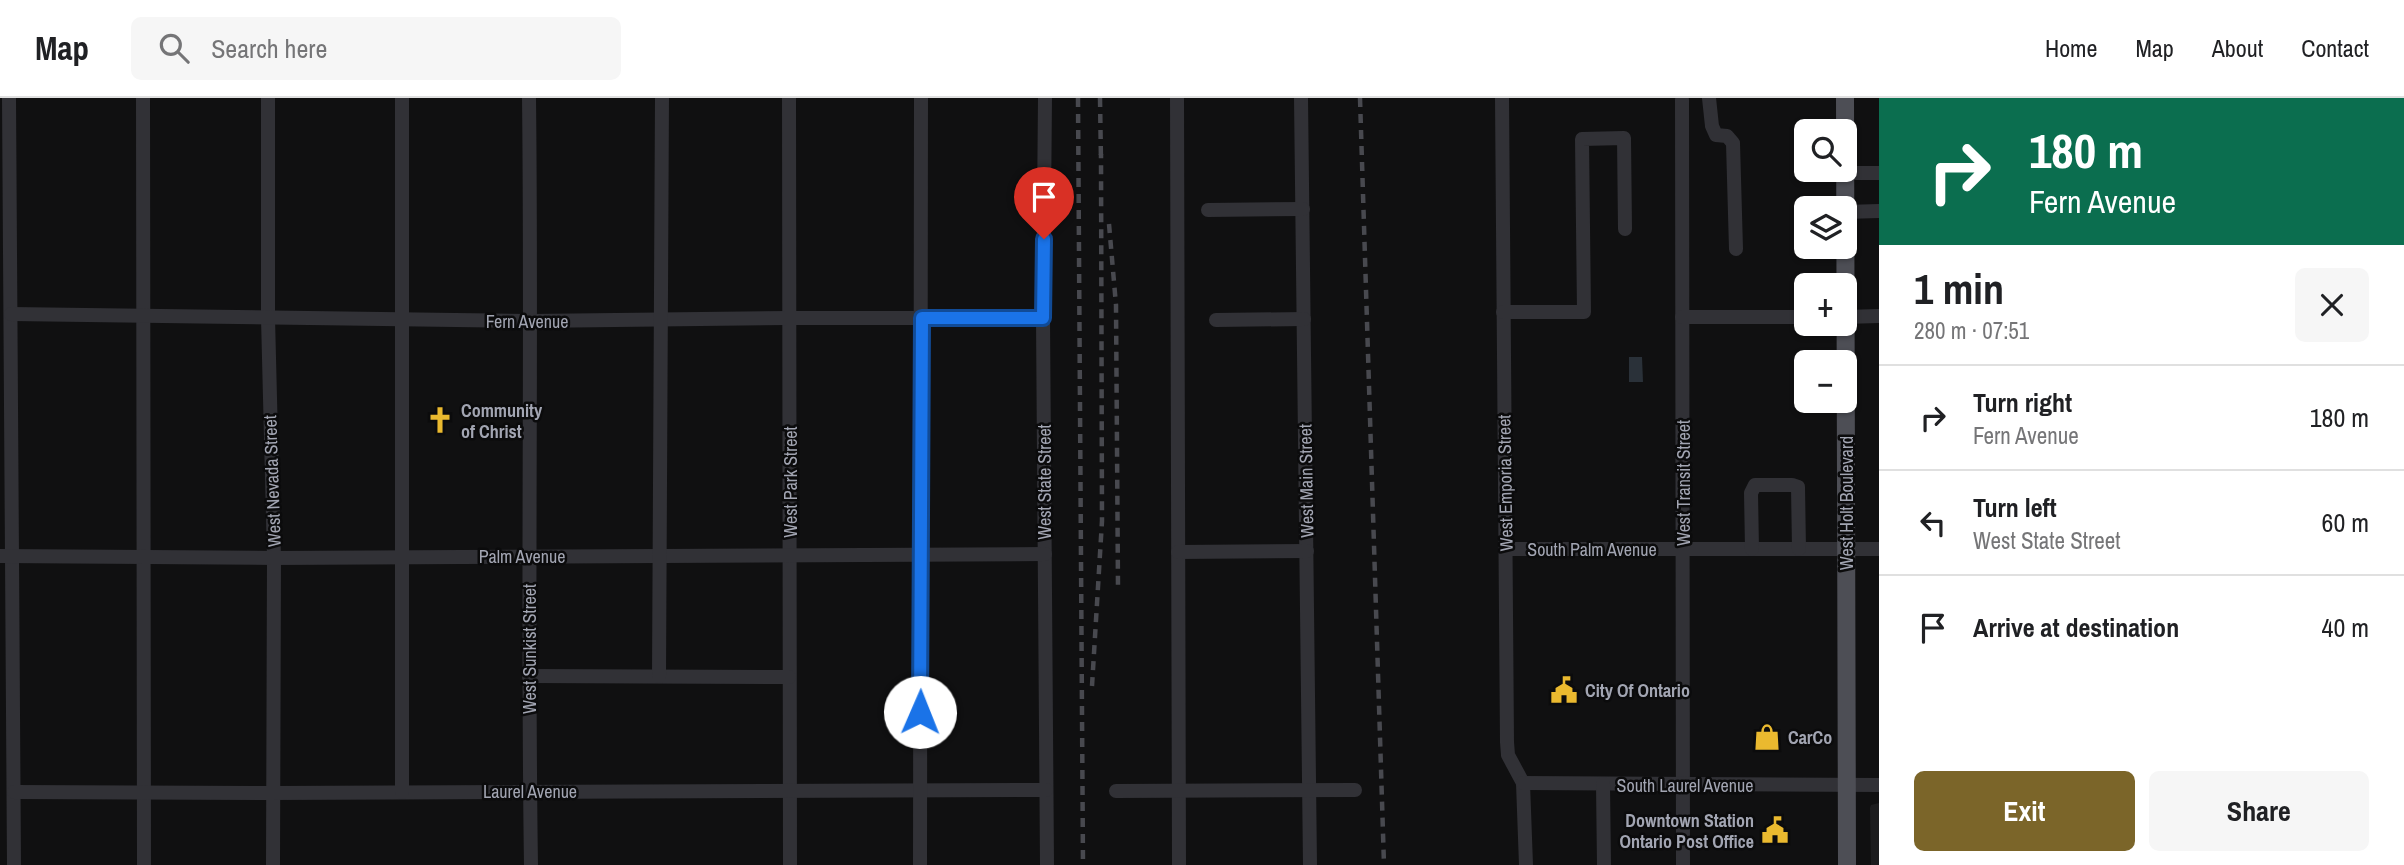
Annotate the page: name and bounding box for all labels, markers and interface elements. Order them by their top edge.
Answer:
search box [131,17,621,80]
text: Map [35,26,89,70]
icon: search [155,29,193,67]
text: Search here [211,31,327,66]
text: Home [2045,32,2097,64]
text: Map [2135,32,2174,64]
text: About [2212,32,2263,64]
text: Contact [2301,32,2369,64]
text: 180 m [2029,117,2143,183]
map controls [1794,119,1857,413]
button: search [1794,119,1857,182]
icon: right [1914,126,2005,217]
pin [1014,167,1074,239]
icon: arrive [1025,178,1063,216]
text: Fern Avenue [2029,180,2176,223]
button: layers [1794,196,1857,259]
text: 1 min [1914,261,2004,317]
button: close [2295,268,2369,342]
button: + [1794,273,1857,336]
street label: Fern Avenue [486,309,568,334]
text: 280 m · 07:51 [1914,315,2029,346]
button: − [1794,350,1857,413]
text: Turn right [1973,385,2072,420]
place label: Community of Christ [461,398,543,444]
icon: right [1914,399,1952,437]
text: 180 m [2310,400,2369,435]
church icon: Community of Christ [425,405,455,435]
street label: West Emporia Street [1491,414,1519,552]
street label: West Nevada Street [257,415,287,547]
street label: West Transit Street [1671,420,1696,546]
text: Fern Avenue [1973,420,2079,451]
street label: West State Street [1032,424,1057,540]
street label: West Main Street [1293,424,1319,538]
street label: West Park Street [778,426,803,538]
street label: West Holt Boulevard [1834,436,1859,570]
text: Turn left [1973,490,2057,525]
icon: left [1914,504,1952,542]
text: 60 m [2322,505,2369,540]
text: West State Street [1973,525,2121,556]
street label: South Palm Avenue [1527,537,1657,562]
street label: Palm Avenue [479,544,565,569]
street label: West Sunkist Street [517,584,542,714]
icon: arrive [1914,609,1952,647]
text: Arrive at destination [1973,610,2179,645]
text: 40 m [2322,610,2369,645]
position arrow [883,675,957,749]
public building icon: City Of Ontario [1549,675,1579,705]
place label: City Of Ontario [1585,678,1690,703]
shop icon: CarCo [1752,722,1782,752]
place label: CarCo [1788,725,1832,750]
button: Exit [1914,771,2135,851]
button: Share [2149,771,2369,851]
street label: South Laurel Avenue [1617,773,1753,798]
street label: Laurel Avenue [483,779,577,804]
place label: Downtown Station Ontario Post Office [1619,808,1754,854]
public building icon: Downtown Station Ontario Post Office [1760,815,1790,845]

